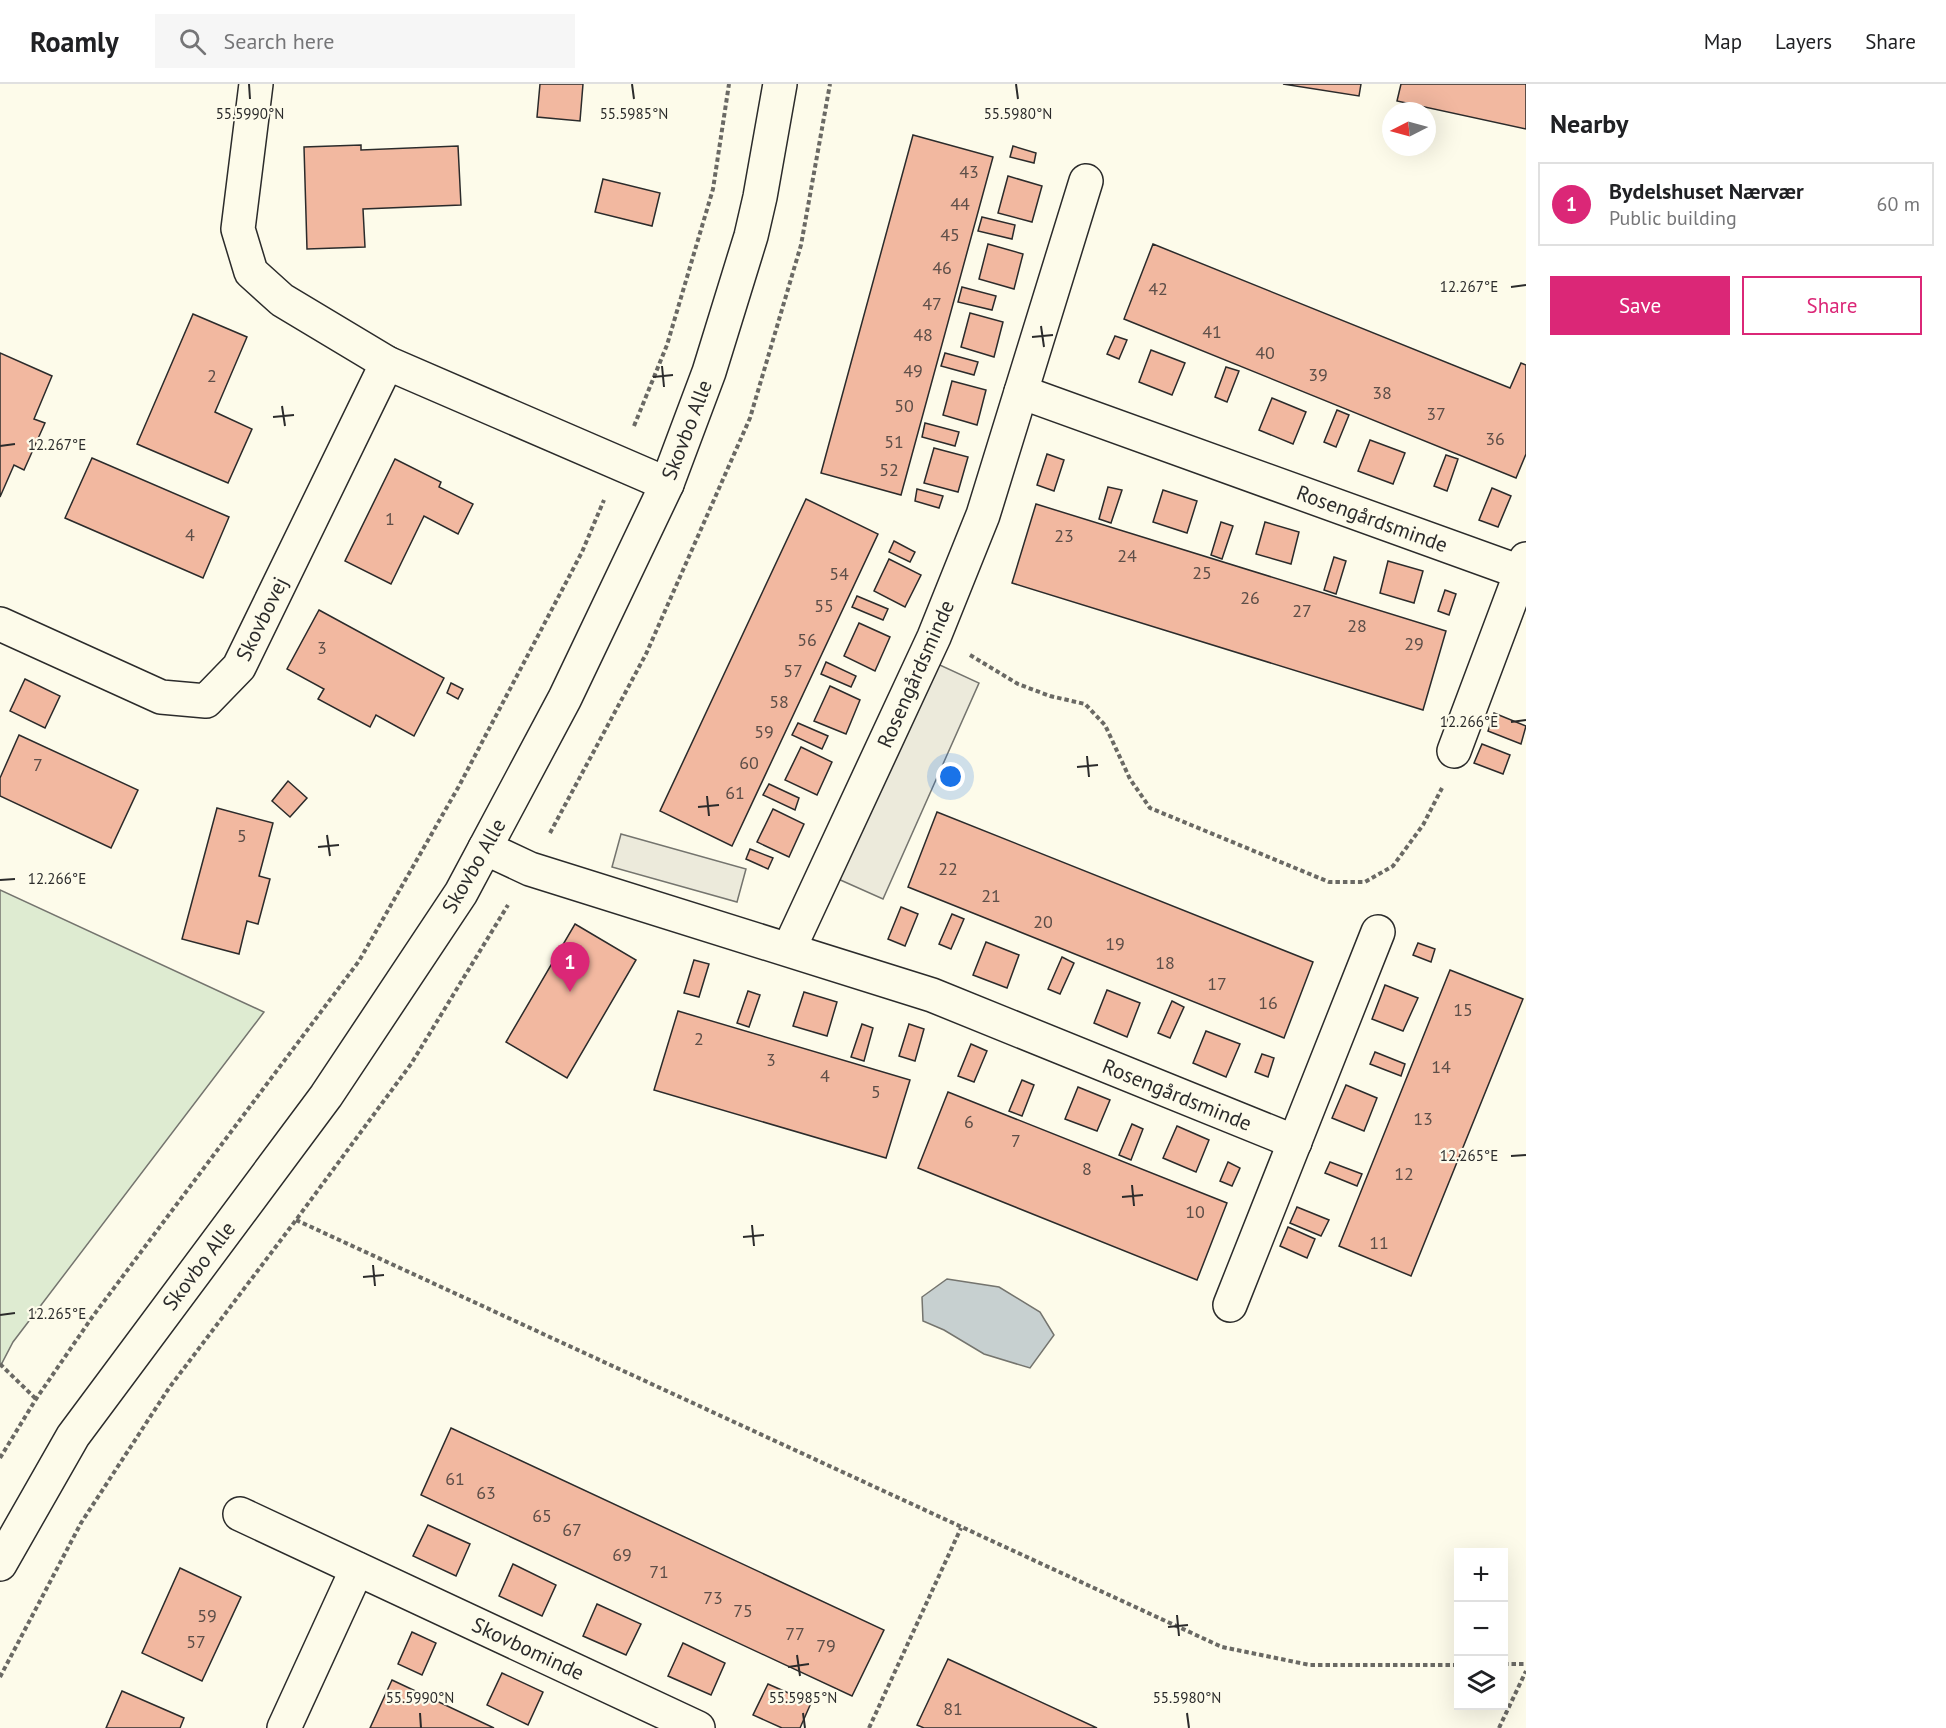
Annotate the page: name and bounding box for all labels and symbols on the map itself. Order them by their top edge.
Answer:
north arrow [1382,102,1436,156]
text: 55.5990°N [216,104,284,123]
text: 55.5985°N [600,104,668,123]
text: 55.5980°N [984,104,1052,123]
house number: 43 [959,160,979,183]
house number: 44 [950,192,970,215]
house number: 45 [940,223,960,246]
house number: 46 [932,256,952,279]
house number: 42 [1148,277,1168,300]
text: 12.267°E [1440,277,1498,296]
house number: 47 [922,292,942,315]
house number: 41 [1202,320,1222,343]
house number: 48 [913,323,933,346]
house number: 40 [1255,341,1275,364]
house number: 49 [903,359,923,382]
house number: 39 [1308,363,1328,386]
house number: 2 [207,364,217,387]
street label: Skovbo Alle [655,376,718,484]
house number: 38 [1372,381,1392,404]
house number: 50 [894,394,914,417]
house number: 37 [1426,402,1446,425]
house number: 36 [1485,427,1505,450]
house number: 51 [884,430,904,453]
text: 12.267°E [28,435,86,454]
house number: 52 [879,458,899,481]
street label: Rosengårdsminde [1293,479,1451,558]
house number: 1 [385,507,395,530]
house number: 4 [185,523,195,546]
house number: 23 [1054,524,1074,547]
house number: 24 [1117,544,1137,567]
house number: 25 [1192,561,1212,584]
house number: 54 [829,562,849,585]
street label: Skovbovej [230,572,294,665]
house number: 26 [1240,586,1260,609]
house number: 55 [814,594,834,617]
street label: Rosengårdsminde [871,596,960,752]
house number: 27 [1292,599,1312,622]
house number: 28 [1347,614,1367,637]
house number: 56 [797,628,817,651]
house number: 29 [1404,632,1424,655]
house number: 3 [317,636,327,659]
house number: 57 [783,659,803,682]
house number: 58 [769,690,789,713]
text: 12.266°E [1440,712,1498,731]
house number: 59 [754,720,774,743]
house number: 60 [739,751,759,774]
house number: 7 [33,753,43,776]
your location [936,762,965,791]
house number: 61 [725,781,745,804]
street label: Skovbo Alle [436,814,511,918]
house number: 5 [237,824,247,847]
house number: 22 [938,857,958,880]
text: 12.266°E [28,869,86,888]
house number: 21 [981,884,1001,907]
house number: 20 [1033,910,1053,933]
house number: 19 [1105,932,1125,955]
pin: 1 [550,942,590,992]
house number: 18 [1155,951,1175,974]
house number: 17 [1207,972,1227,995]
house number: 16 [1258,991,1278,1014]
house number: 15 [1453,998,1473,1021]
house number: 2 [694,1027,704,1050]
house number: 3 [766,1048,776,1071]
street label: Rosengårdsminde [1098,1052,1256,1137]
house number: 14 [1431,1055,1451,1078]
house number: 4 [820,1064,830,1087]
house number: 5 [871,1080,881,1103]
house number: 13 [1413,1107,1433,1130]
house number: 6 [964,1110,974,1133]
house number: 7 [1011,1129,1021,1152]
text: 12.265°E [1440,1146,1498,1165]
house number: 8 [1082,1157,1092,1180]
house number: 12 [1394,1162,1414,1185]
house number: 10 [1185,1200,1205,1223]
street label: Skovbo Alle [156,1216,241,1316]
house number: 11 [1369,1231,1389,1254]
text: 12.265°E [28,1304,86,1323]
house number: 61 [445,1467,465,1490]
house number: 63 [476,1481,496,1504]
house number: 65 [532,1504,552,1527]
house number: 67 [562,1518,582,1541]
house number: 69 [612,1543,632,1566]
house number: 71 [649,1560,669,1583]
house number: 73 [703,1586,723,1609]
house number: 75 [733,1599,753,1622]
house number: 59 [197,1604,217,1627]
street label: Skovbominde [468,1611,589,1686]
house number: 77 [785,1622,805,1645]
house number: 57 [186,1630,206,1653]
house number: 79 [816,1634,836,1657]
text: 55.5990°N [386,1688,454,1707]
text: 55.5985°N [769,1688,837,1707]
text: 55.5980°N [1153,1688,1221,1707]
house number: 81 [943,1697,963,1720]

